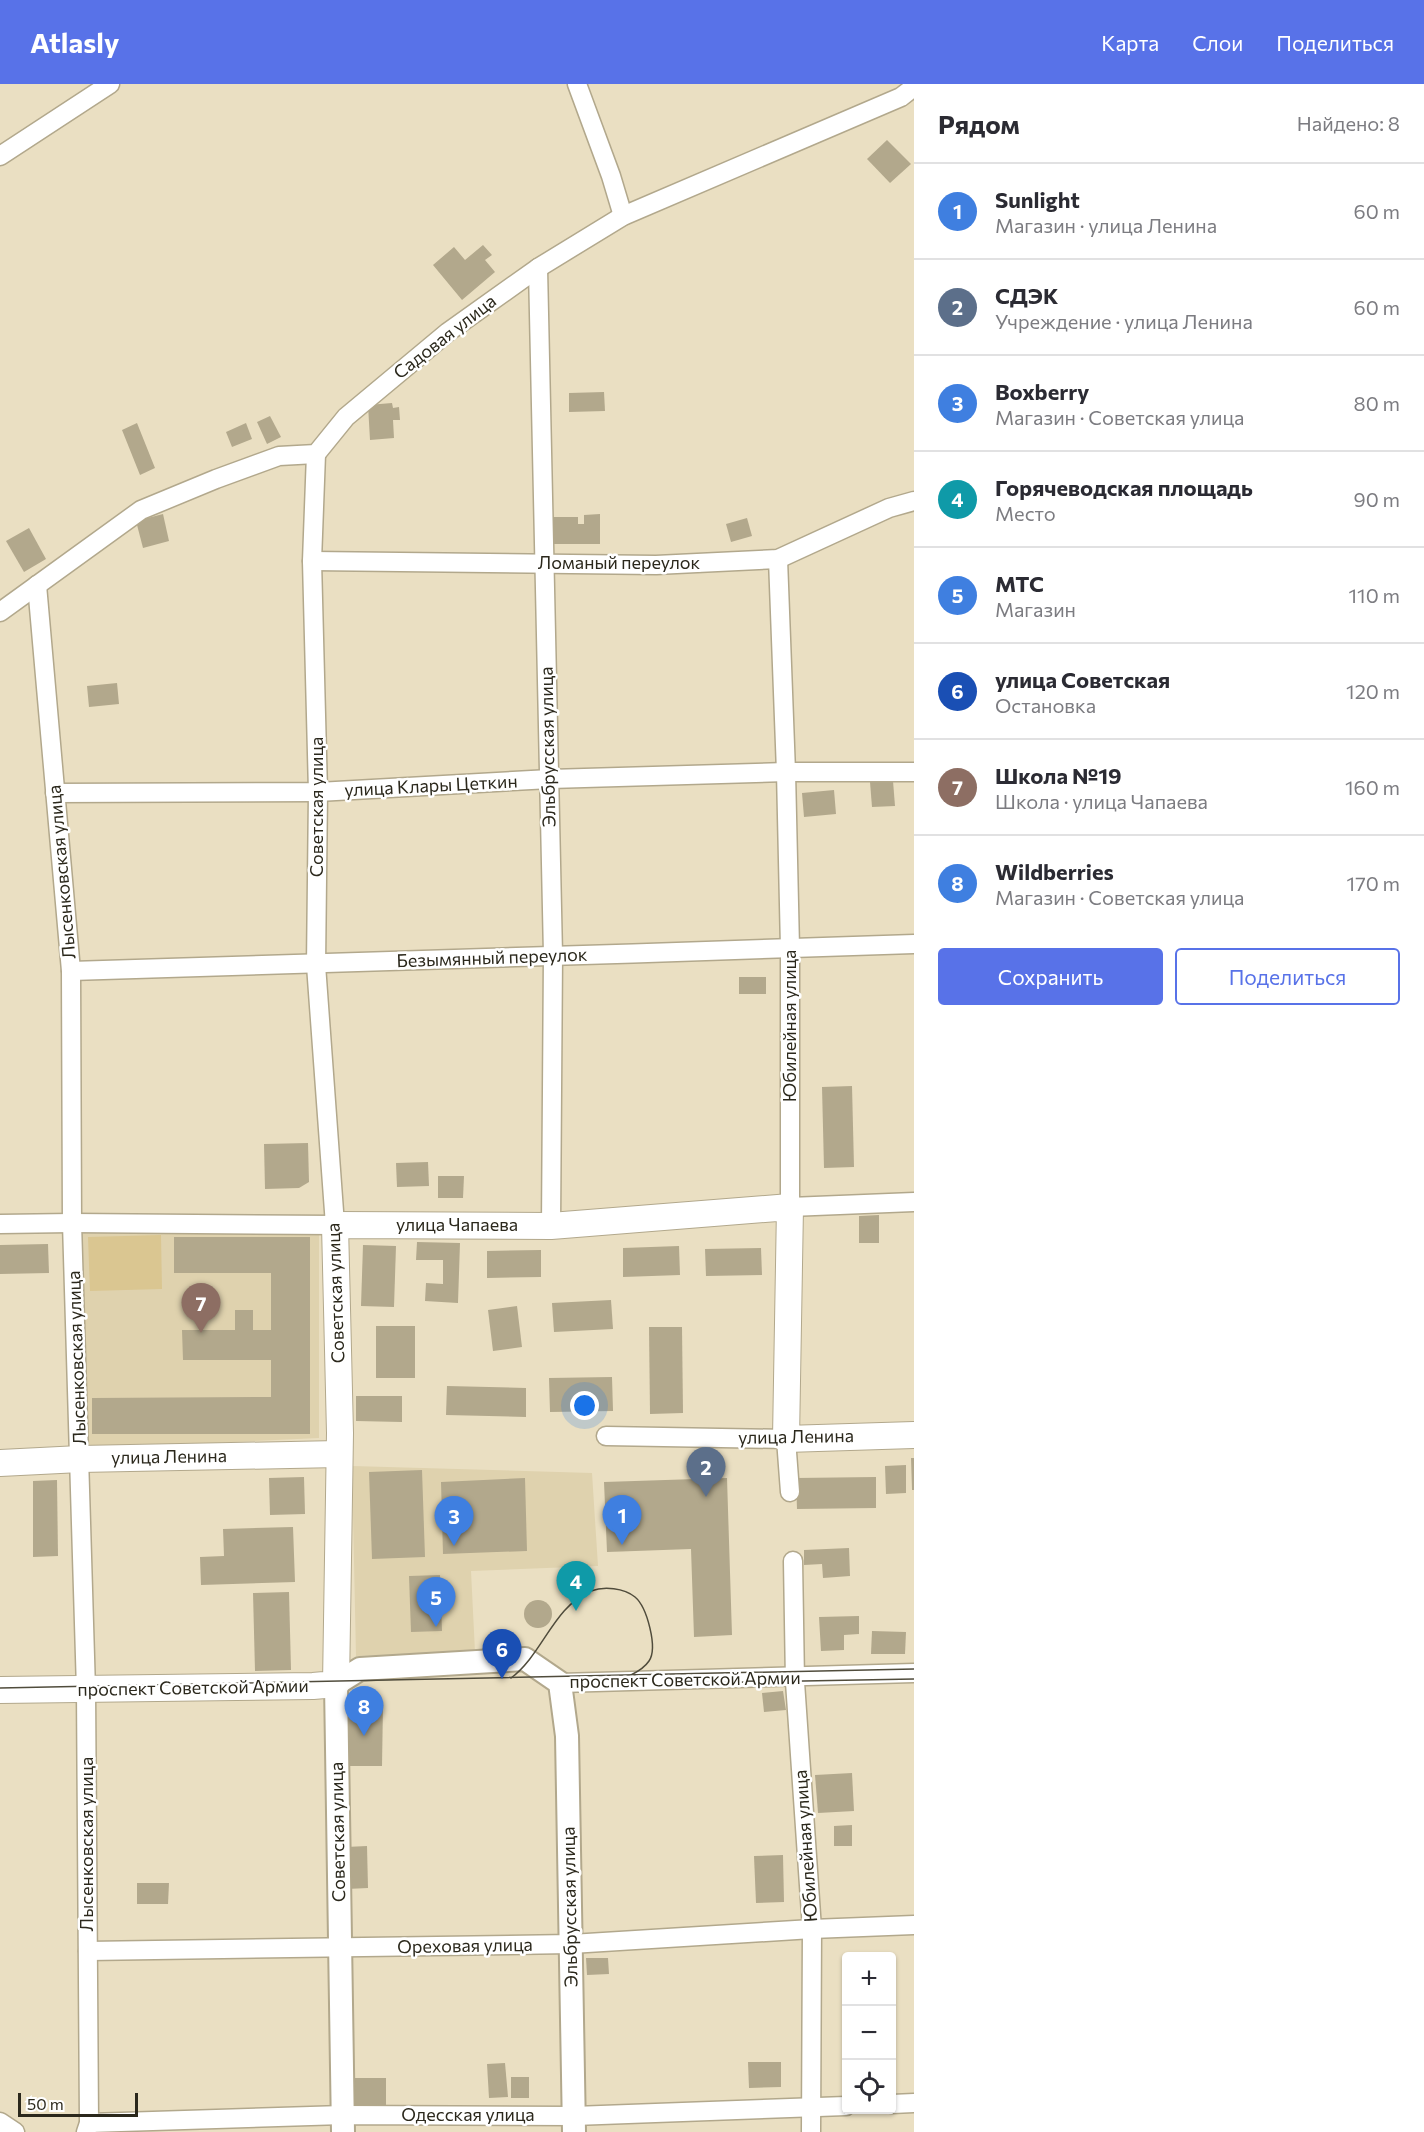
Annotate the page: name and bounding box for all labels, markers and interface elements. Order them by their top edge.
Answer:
text: Atlasly [30,25,119,59]
text: Карта [1101,30,1159,55]
text: Слои [1192,30,1243,55]
text: Поделиться [1276,30,1394,55]
text: Рядом [938,108,1020,139]
text: Найдено: 8 [1297,111,1400,135]
text: Sunlight [995,186,1080,213]
text: 1 [953,199,962,223]
text: 60 m [1354,199,1400,223]
text: Магазин · улица Ленина [995,213,1217,237]
text: СДЭК [995,282,1058,309]
street label: Садовая улица [389,289,500,383]
text: 2 [952,295,963,319]
text: 60 m [1354,295,1400,319]
text: Учреждение · улица Ленина [995,309,1253,333]
text: Boxberry [995,378,1089,405]
text: 3 [952,391,963,415]
text: 80 m [1354,391,1400,415]
text: Магазин · Советская улица [995,405,1244,429]
text: Горячеводская площадь [995,474,1253,501]
text: 4 [951,487,964,511]
text: 90 m [1354,487,1400,511]
text: Место [995,501,1056,525]
street label: Ломаный переулок [538,551,701,573]
text: МТС [995,570,1044,597]
text: 5 [952,583,963,607]
text: 110 m [1349,583,1400,607]
text: Магазин [995,597,1076,621]
street label: Эльбрусская улица [535,666,559,828]
text: улица Советская [995,666,1170,693]
text: 6 [951,679,964,703]
text: 120 m [1346,679,1400,703]
text: Остановка [995,693,1096,717]
street label: Советская улица [305,737,327,877]
text: Школа №19 [995,762,1122,789]
street label: улица Клары Цеткин [344,769,518,801]
text: 7 [952,775,963,799]
text: 160 m [1345,775,1400,799]
street label: Лысенковская улица [42,784,80,960]
text: Школа · улица Чапаева [995,789,1208,813]
text: Wildberries [995,858,1114,885]
text: 8 [951,871,964,895]
text: 170 m [1347,871,1400,895]
text: Магазин · Советская улица [995,885,1244,909]
street label: Безымянный переулок [396,943,588,971]
button: Сохранить [938,948,1163,1005]
button: Поделиться [1175,948,1400,1005]
street label: Юбилейная улица [778,950,800,1102]
street label: улица Чапаева [396,1213,518,1235]
street label: Советская улица [322,1222,348,1364]
street label: Лысенковская улица [62,1270,90,1446]
pin: 7 [182,1284,220,1333]
your location [570,1391,599,1420]
street label: улица Ленина [738,1424,854,1448]
street label: улица Ленина [111,1444,227,1468]
pin: 2 [686,1448,726,1497]
pin: 3 [434,1496,474,1546]
pin: 1 [602,1496,642,1545]
pin: 4 [556,1562,596,1611]
pin: 5 [416,1578,456,1627]
pin: 6 [482,1630,522,1679]
street label: проспект Советской Армии [569,1666,801,1692]
street label: проспект Советской Армии [77,1674,309,1700]
pin: 8 [344,1686,384,1736]
street label: Лысенковская улица [75,1757,97,1931]
street label: Советская улица [325,1762,349,1902]
street label: Юбилейная улица [789,1769,821,1923]
street label: Эльбрусская улица [557,1826,581,1988]
street label: Ореховая улица [397,1933,533,1957]
map controls [842,1952,896,2114]
button: + [842,1952,896,2006]
button: − [842,2006,896,2060]
button: locate [842,2060,896,2114]
scale bar [18,2090,138,2118]
text: 50 m [27,2094,64,2113]
street label: Одесская улица [401,2103,535,2125]

